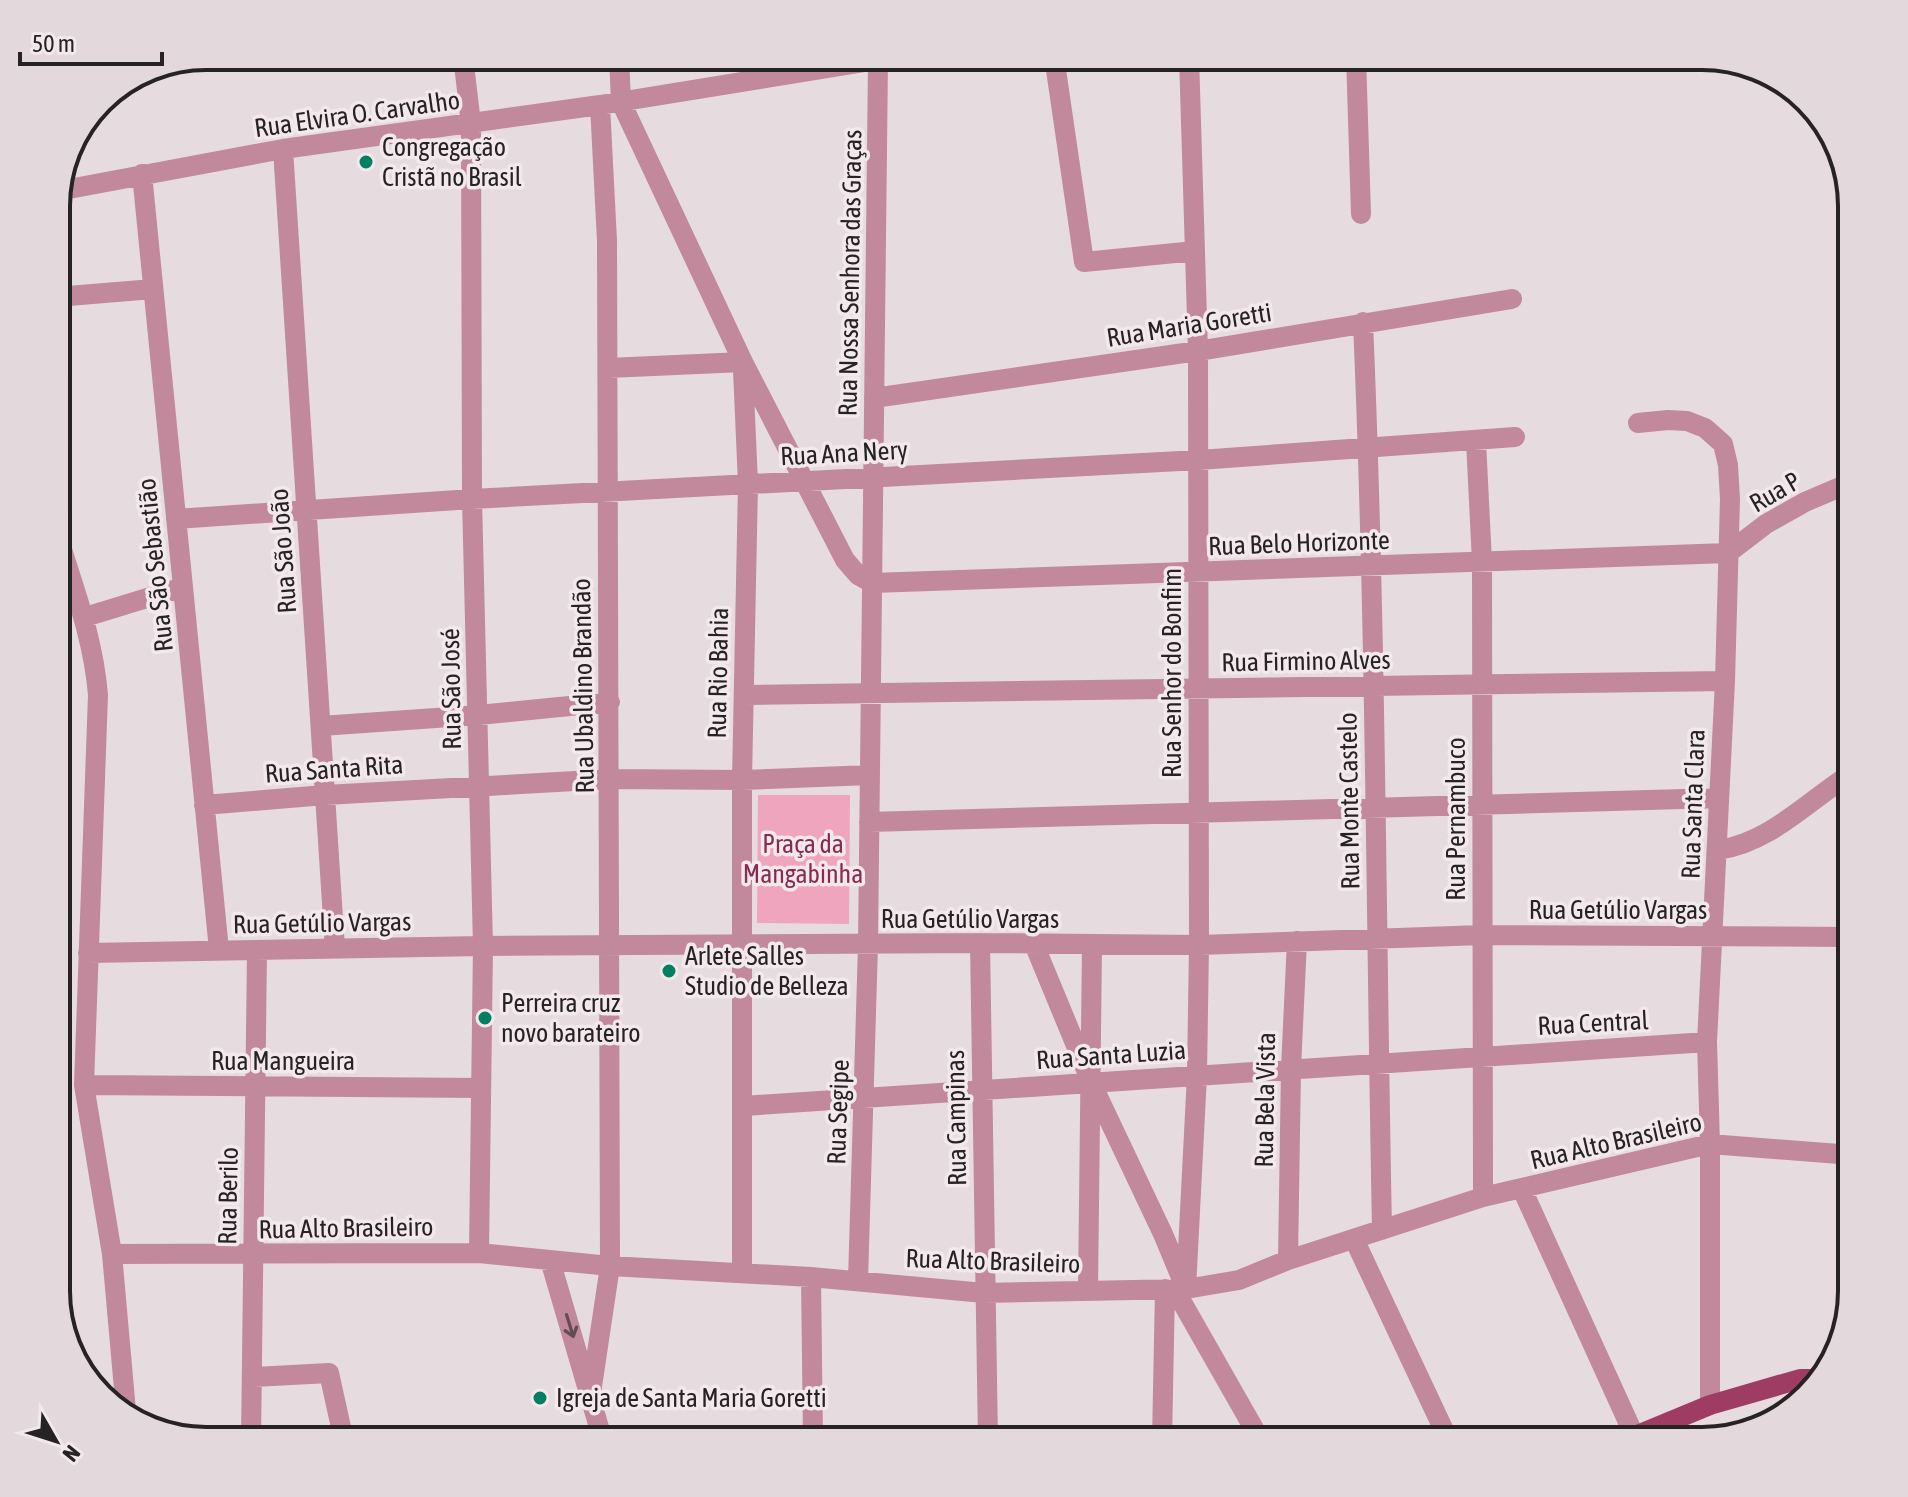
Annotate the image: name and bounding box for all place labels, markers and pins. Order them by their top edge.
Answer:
place label: Congregação Cristã no Brasil [382,132,522,192]
marker: Congregação Cristã no Brasil [357,153,375,171]
place label: Arlete Salles Studio de Belleza [685,941,849,1001]
marker: Arlete Salles Studio de Belleza [660,962,678,980]
place label: Perreira cruz novo barateiro [501,988,640,1048]
marker: Perreira cruz novo barateiro [476,1009,494,1027]
place label: Igreja de Santa Maria Goretti [556,1383,827,1413]
marker: Igreja de Santa Maria Goretti [531,1389,549,1407]

